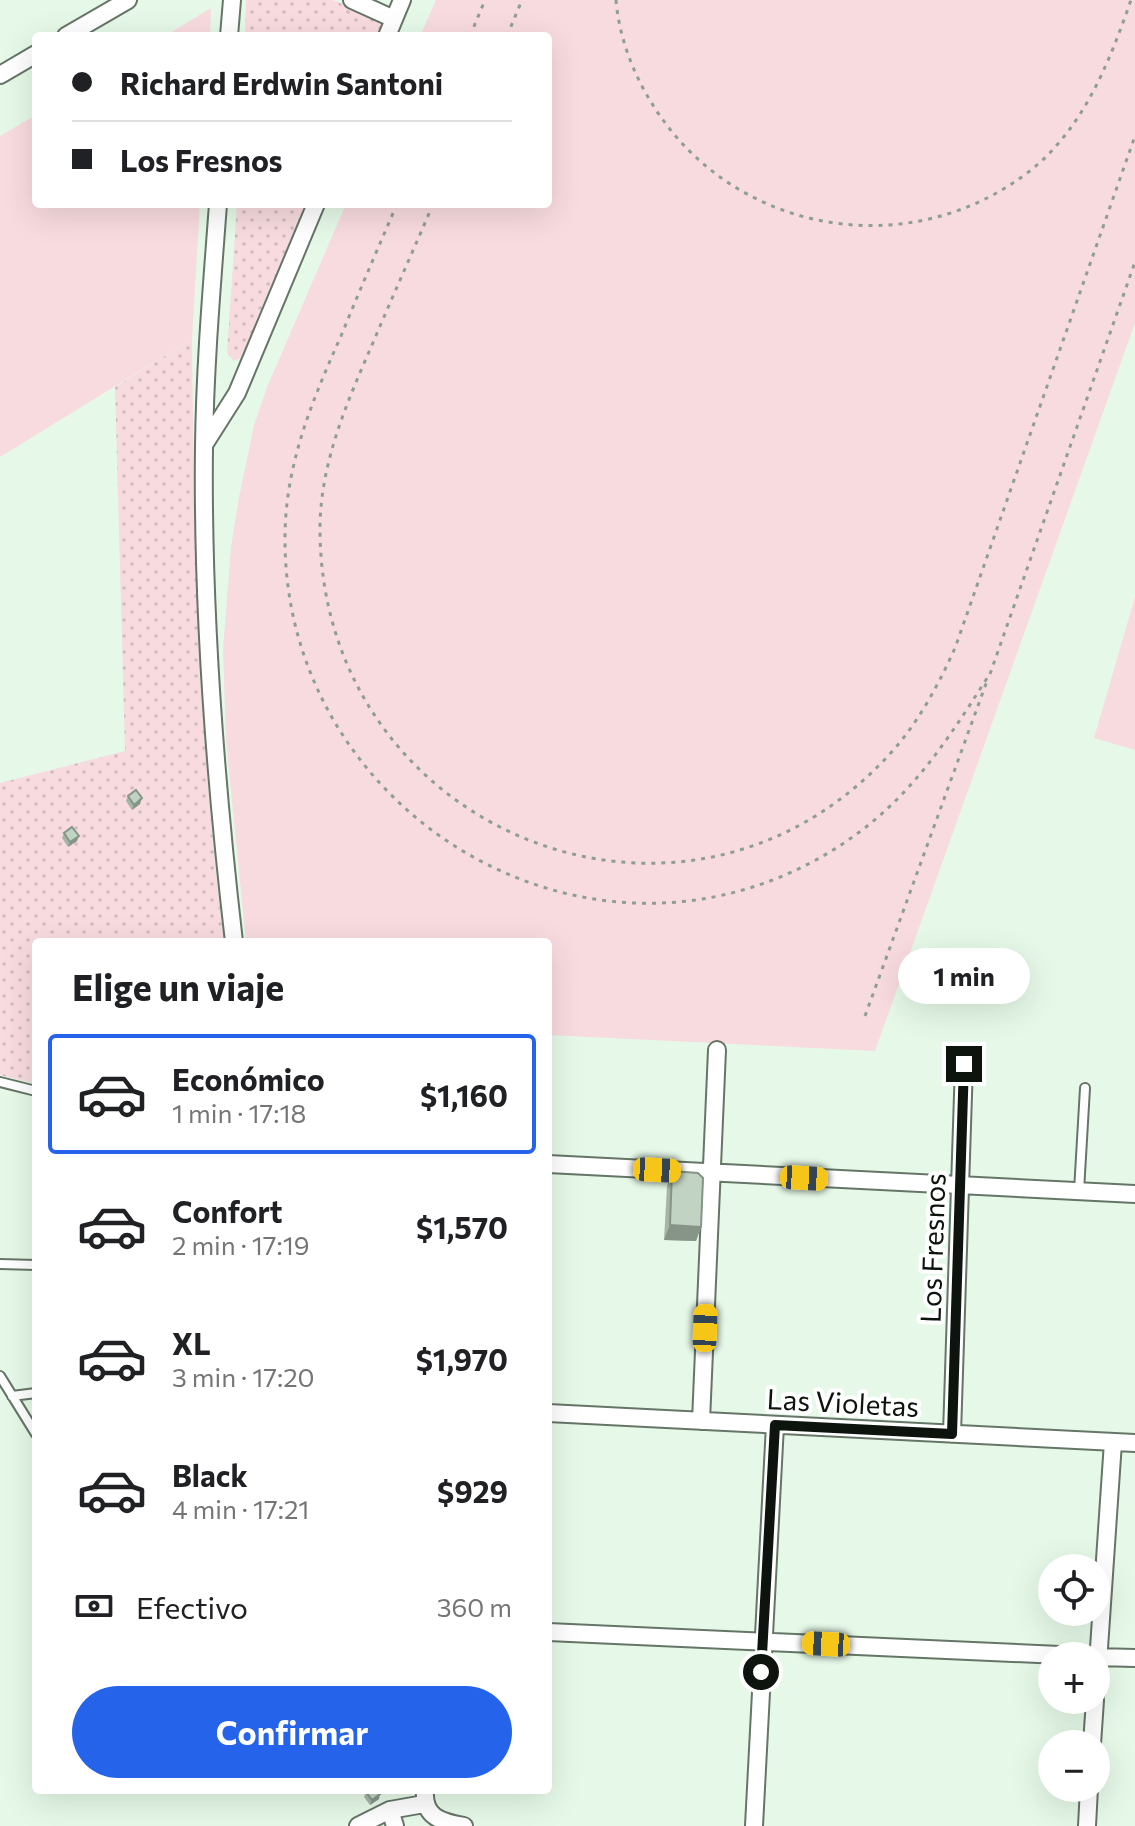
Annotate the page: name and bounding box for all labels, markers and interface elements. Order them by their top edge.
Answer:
text: Richard Erdwin Santoni [120,64,443,101]
text: Los Fresnos [120,141,283,178]
callout: 1 min [898,948,1030,1004]
text: 1 min [933,960,995,991]
text: Elige un viaje [72,964,284,1008]
route end [946,1046,982,1082]
icon: car [76,1058,148,1130]
text: Económico [172,1060,325,1097]
text: $1,160 [420,1076,508,1113]
text: 1 min · 17:18 [172,1097,306,1128]
car [632,1157,682,1183]
car [779,1165,829,1191]
street label: Los Fresnos [912,1173,952,1323]
icon: car [76,1190,148,1262]
text: Confort [172,1192,283,1229]
text: $1,570 [416,1208,508,1245]
text: 2 min · 17:19 [172,1229,310,1260]
car [692,1304,718,1352]
icon: car [76,1322,148,1394]
text: XL [172,1324,211,1361]
text: $1,970 [416,1340,508,1377]
text: 3 min · 17:20 [172,1361,314,1392]
street label: Las Violetas [766,1381,920,1423]
icon: car [76,1454,148,1526]
text: Black [172,1456,248,1493]
text: $929 [437,1472,508,1509]
text: 4 min · 17:21 [172,1493,309,1524]
map controls [1038,1554,1110,1802]
button: locate [1038,1554,1110,1626]
icon: cash [72,1584,116,1628]
text: Efectivo [136,1588,248,1625]
text: 360 m [437,1591,512,1622]
car [801,1631,851,1657]
button: + [1038,1642,1110,1714]
route start [743,1654,779,1690]
button: Confirmar [72,1686,512,1778]
button: − [1038,1730,1110,1802]

